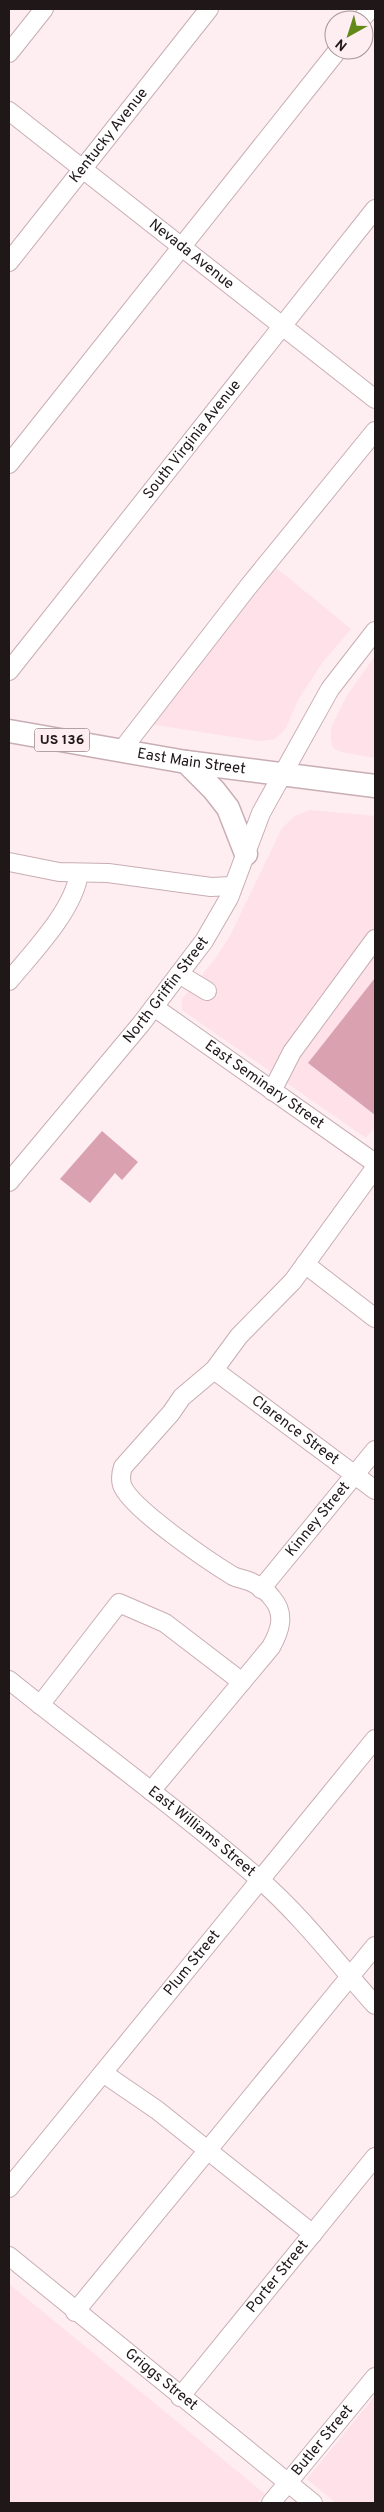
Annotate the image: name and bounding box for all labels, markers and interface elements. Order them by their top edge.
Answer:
north arrow [324,10,374,60]
text: N [333,34,351,54]
street label: Kentucky Avenue [65,84,152,187]
street label: Nevada Avenue [145,215,238,294]
street label: South Virginia Avenue [139,376,245,503]
road number: US 136 [34,728,90,752]
street label: East Main Street [136,744,247,779]
street label: North Griffin Street [119,933,213,1047]
street label: East Seminary Street [201,1036,328,1133]
street label: Clarence Street [247,1391,343,1469]
street label: Kinney Street [282,1478,354,1561]
street label: East Williams Street [144,1782,259,1881]
street label: Plum Street [160,1926,225,2000]
street label: Porter Street [243,2236,313,2317]
street label: Griggs Street [121,2344,202,2415]
street label: Butler Street [288,2401,357,2480]

